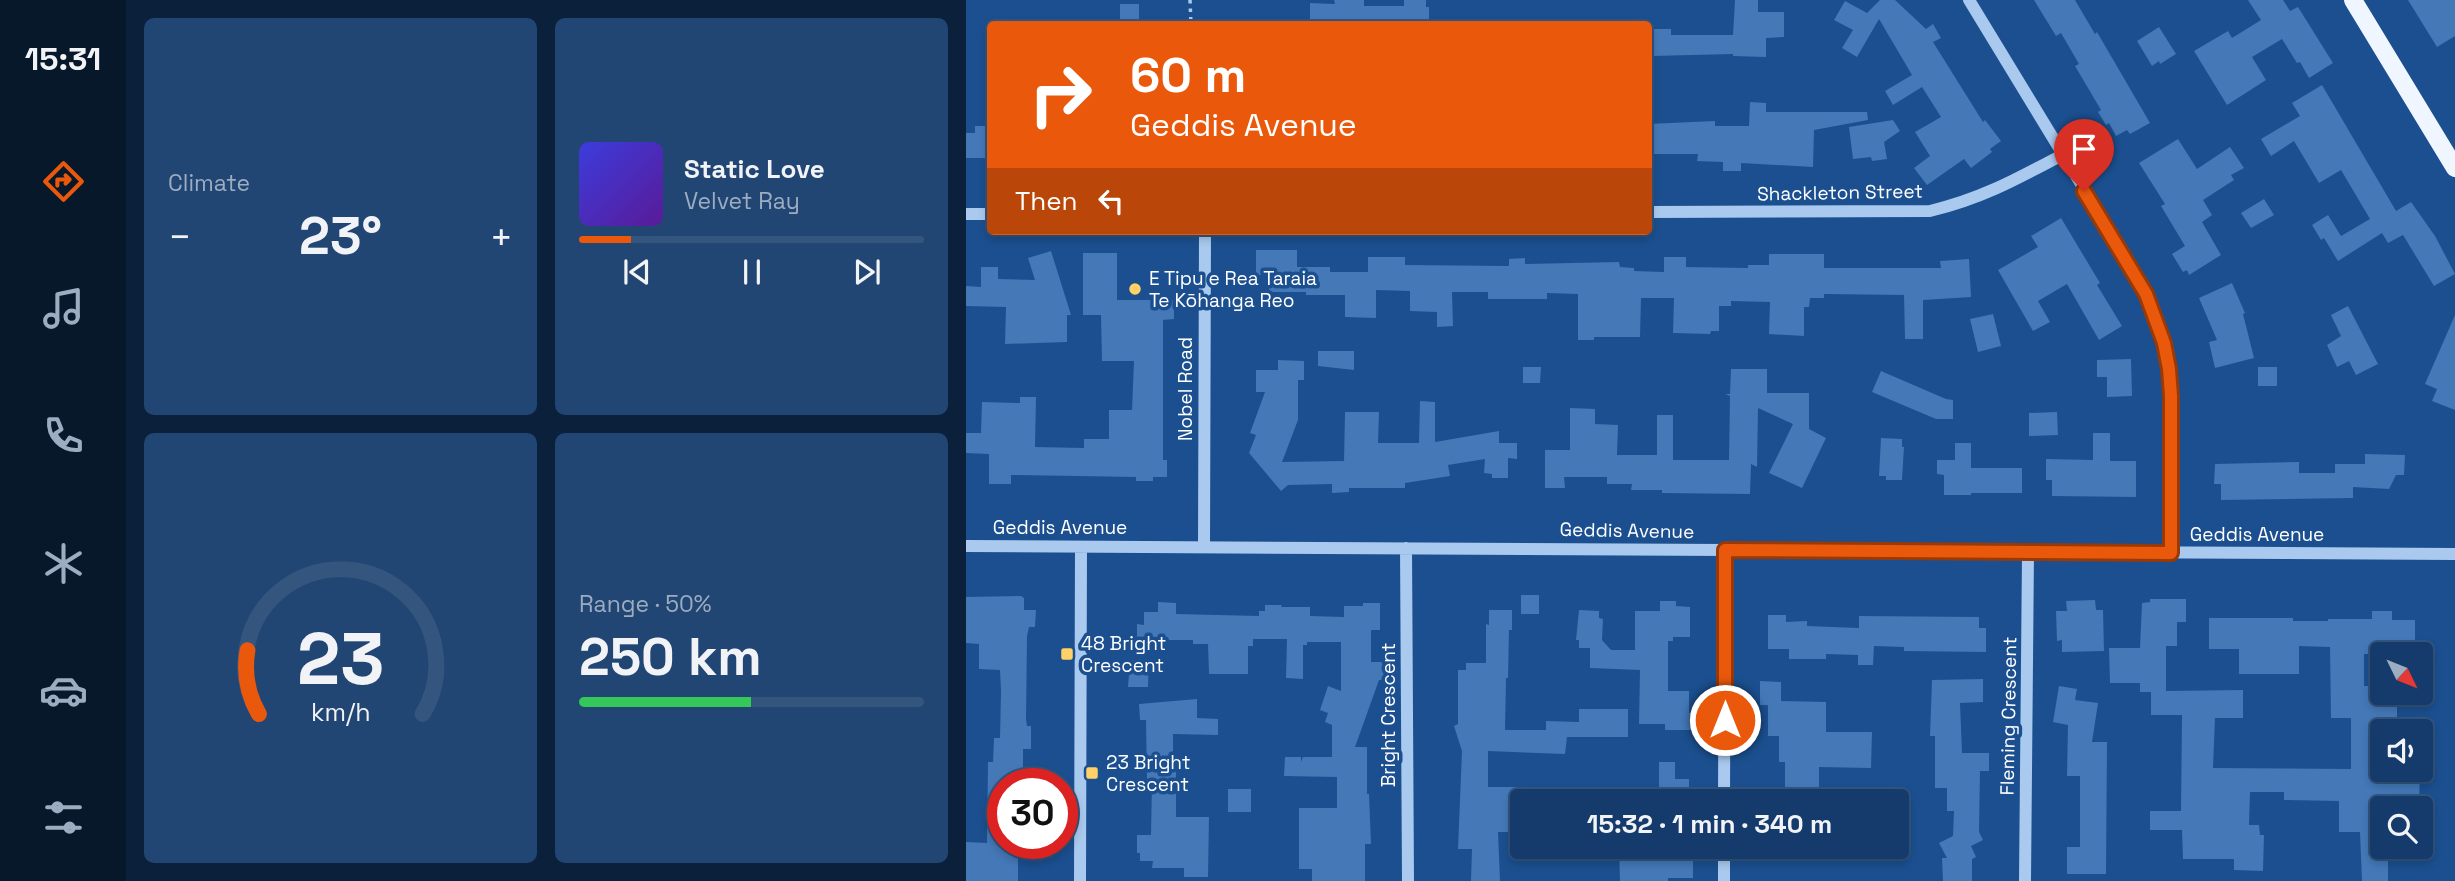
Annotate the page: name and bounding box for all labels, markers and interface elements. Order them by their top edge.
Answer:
text: 15:31 [25,39,101,79]
text: 60 m [1130,44,1246,106]
icon: right [1015,49,1106,140]
text: Geddis Avenue [1130,105,1357,145]
pin [2054,119,2114,191]
icon: arrive [2065,130,2103,168]
text: Static Love [684,152,825,186]
icon: directions [39,157,88,206]
text: Climate [168,168,250,198]
street label: Shackleton Street [1757,179,1923,206]
icon: left [1092,182,1130,220]
text: Then [1015,184,1078,218]
text: Velvet Ray [684,186,800,216]
text: 23° [299,203,382,269]
text: − [168,213,192,261]
text: + [489,213,513,261]
icon: previous [618,253,656,291]
icon: pause [733,253,771,291]
icon: next [848,253,886,291]
place label: E Tipu e Rea Taraia Te Kōhanga Reo [1149,266,1317,313]
marker: E Tipu e Rea Taraia Te Kōhanga Reo [1127,281,1143,297]
icon: music [39,284,88,333]
street label: Nobel Road [1173,337,1198,441]
icon: phone [39,411,88,460]
street label: Geddis Avenue [993,515,1127,540]
street label: Geddis Avenue [1559,517,1695,544]
street label: Geddis Avenue [2190,522,2324,547]
icon: climate [39,539,88,588]
text: Range · 50% [579,589,712,619]
text: 23 [297,612,384,705]
text: 250 km [579,624,762,690]
place label: 48 Bright Crescent [1081,631,1166,678]
street label: Fleming Crescent [1995,636,2022,796]
north arrow [2370,642,2432,705]
map controls [2370,642,2433,859]
street label: Bright Crescent [1376,643,1401,787]
marker: 48 Bright Crescent [1059,646,1075,662]
icon: car [39,666,88,715]
position arrow [1688,683,1762,757]
text: km/h [311,696,370,728]
button: sound [2370,719,2433,782]
place label: 23 Bright Crescent [1106,750,1190,797]
marker: 23 Bright Crescent [1084,765,1100,781]
speed limit sign: 30 [987,768,1078,859]
icon: filters [39,793,88,842]
button: search [2370,796,2433,859]
text: 15:32 · 1 min · 340 m [1587,807,1832,841]

